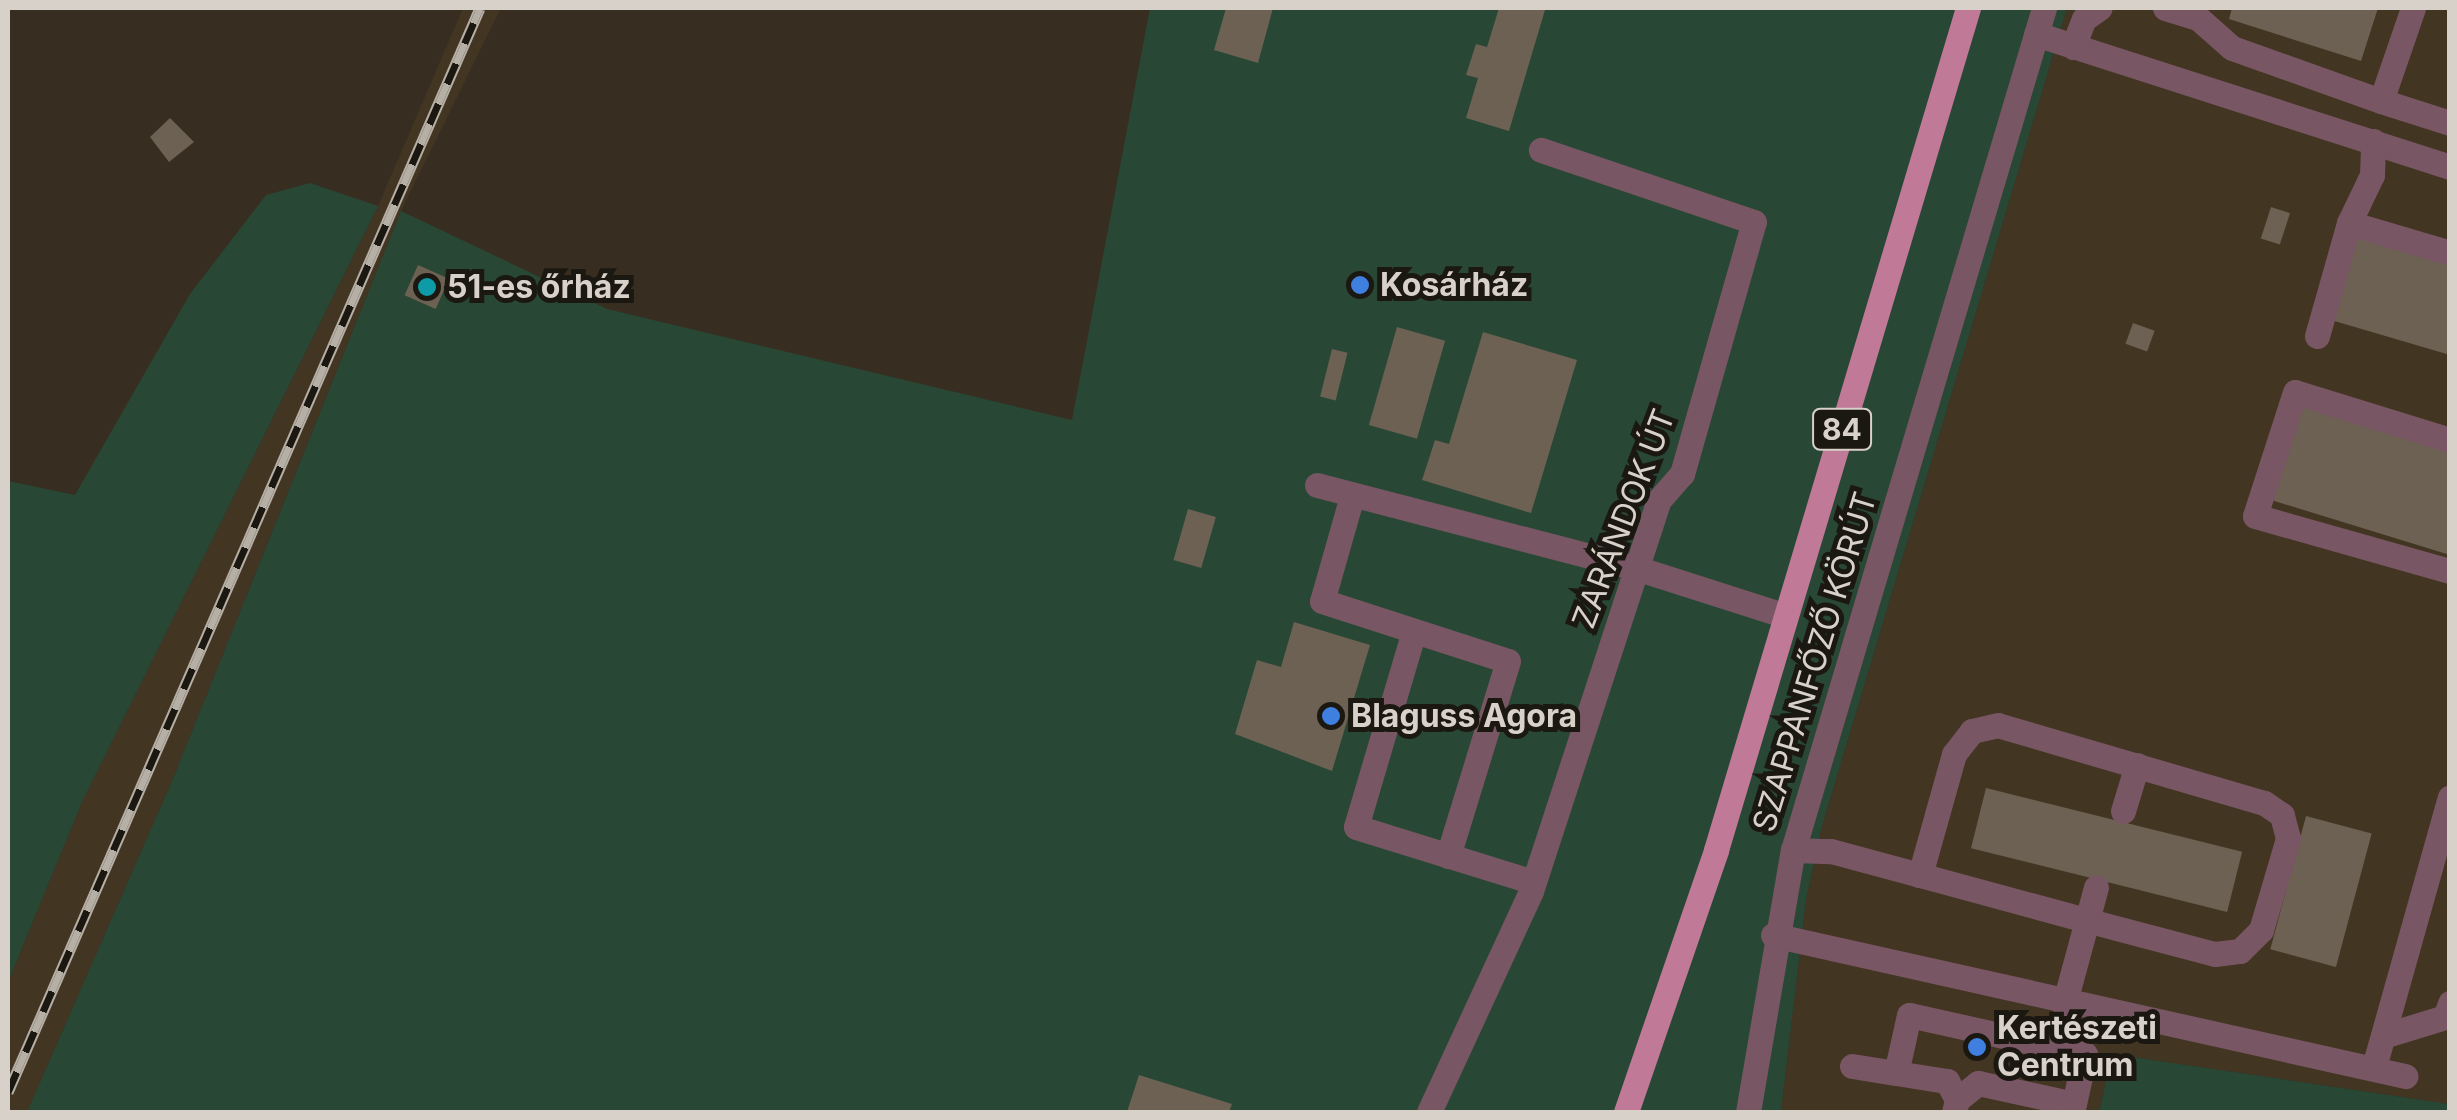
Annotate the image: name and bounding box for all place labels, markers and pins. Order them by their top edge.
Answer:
place label: Kosárház [1380,266,1528,304]
place label: 51-es őrház [447,268,631,306]
marker: Kosárház [1349,274,1371,296]
marker: 51-es őrház [416,276,438,298]
place label: Blaguss Agora [1351,697,1577,735]
marker: Blaguss Agora [1320,705,1342,727]
place label: Kertészeti Centrum [1997,1010,2157,1085]
marker: Kertészeti Centrum [1966,1036,1988,1058]

